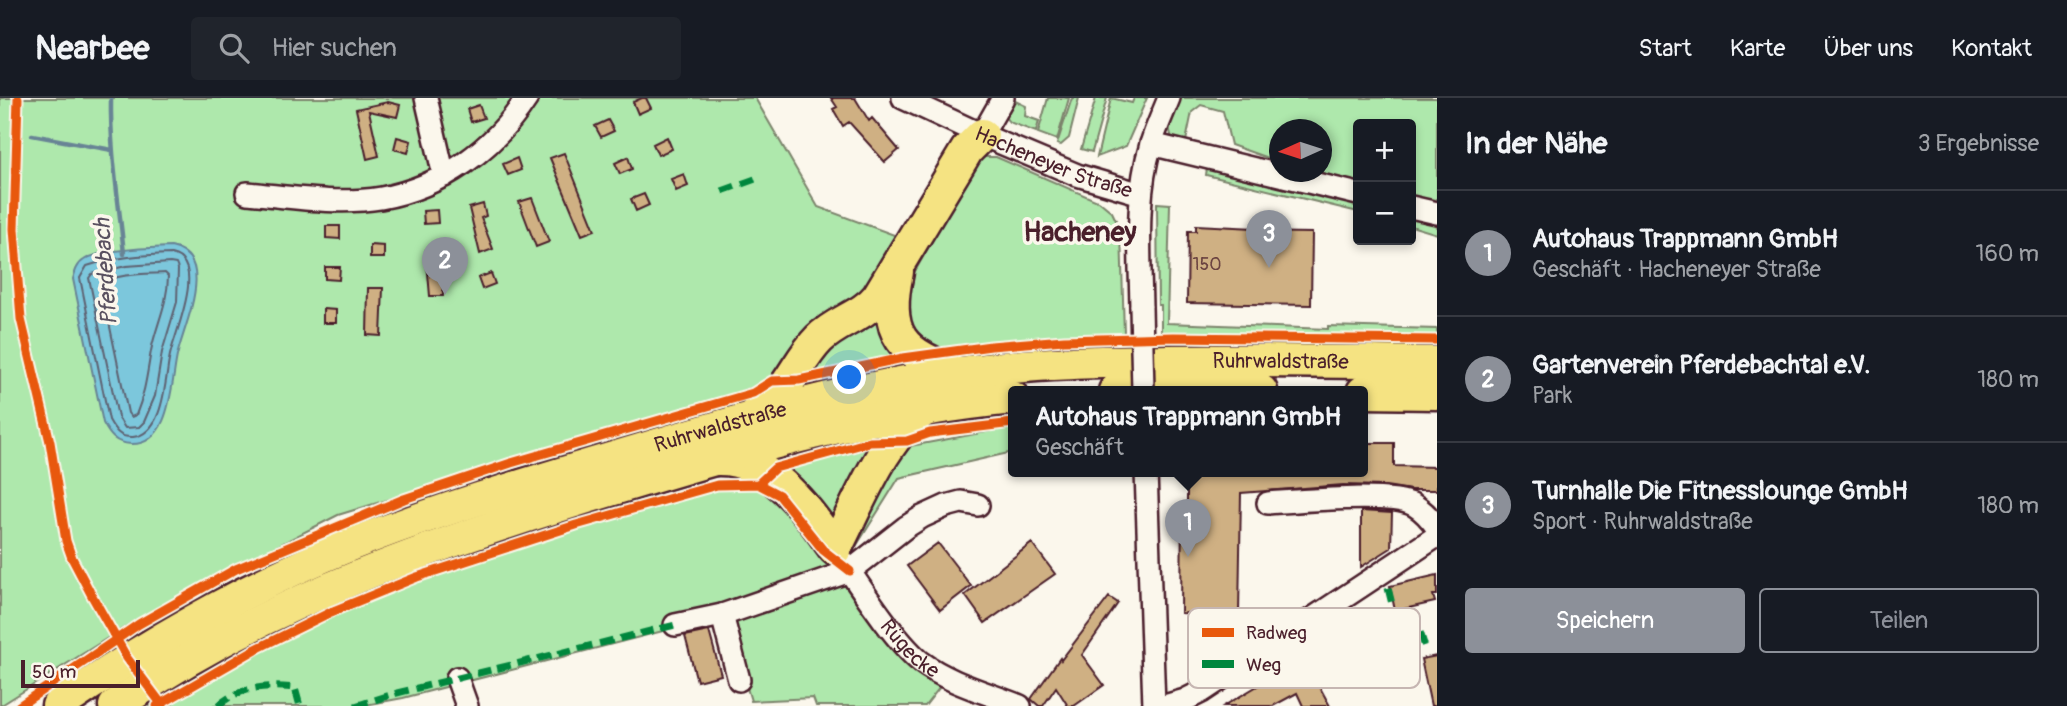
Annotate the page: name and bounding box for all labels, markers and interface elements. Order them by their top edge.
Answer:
search box [191,17,681,80]
text: Nearbee [35,28,149,69]
icon: search [215,29,253,67]
text: Hier suchen [271,32,397,64]
text: Start [1639,34,1692,63]
text: Karte [1730,34,1785,63]
text: Über uns [1823,34,1913,63]
text: Kontakt [1951,34,2032,63]
north arrow [1269,119,1332,182]
map controls [1353,119,1416,245]
button: + [1353,119,1416,182]
street label: Hacheneyer Straße [970,120,1136,205]
text: In der Nähe [1465,125,1607,162]
text: 3 Ergebnisse [1918,129,2039,158]
button: − [1353,182,1416,245]
pin: 3 [1246,210,1292,268]
district label: Hacheney [1024,215,1137,250]
water label: Pferdebach [87,216,124,326]
text: Autohaus Trappmann GmbH [1532,223,1838,255]
pin: 2 [422,237,468,295]
text: 1 [1484,239,1493,268]
text: 160 m [1975,239,2039,268]
house number: 150 [1192,253,1222,276]
text: Geschäft · Hacheneyer Straße [1532,255,1821,284]
street label: Ruhrwaldstraße [1213,348,1350,376]
text: Gartenverein Pferdebachtal e.V. [1532,349,1870,381]
your location [832,360,866,394]
text: 2 [1482,365,1494,394]
text: 180 m [1977,365,2039,394]
text: Park [1532,381,1572,410]
popup [1008,386,1368,477]
street label: Ruhrwaldstraße [651,396,790,459]
text: Autohaus Trappmann GmbH [1035,401,1341,433]
text: Geschäft [1035,433,1124,462]
text: Turnhalle Die Fitnesslounge GmbH [1532,475,1908,507]
text: 3 [1482,491,1494,520]
text: 180 m [1977,491,2039,520]
pin: 1 [1165,499,1211,557]
text: Sport · Ruhrwaldstraße [1532,507,1753,536]
button: Speichern [1465,588,1745,653]
button: Teilen [1759,588,2039,653]
legend [1188,608,1420,688]
street label: Rügecke [874,614,945,685]
text: Radweg [1246,621,1307,645]
text: Weg [1246,653,1281,677]
scale bar [21,657,140,689]
text: 50 m [32,660,76,684]

